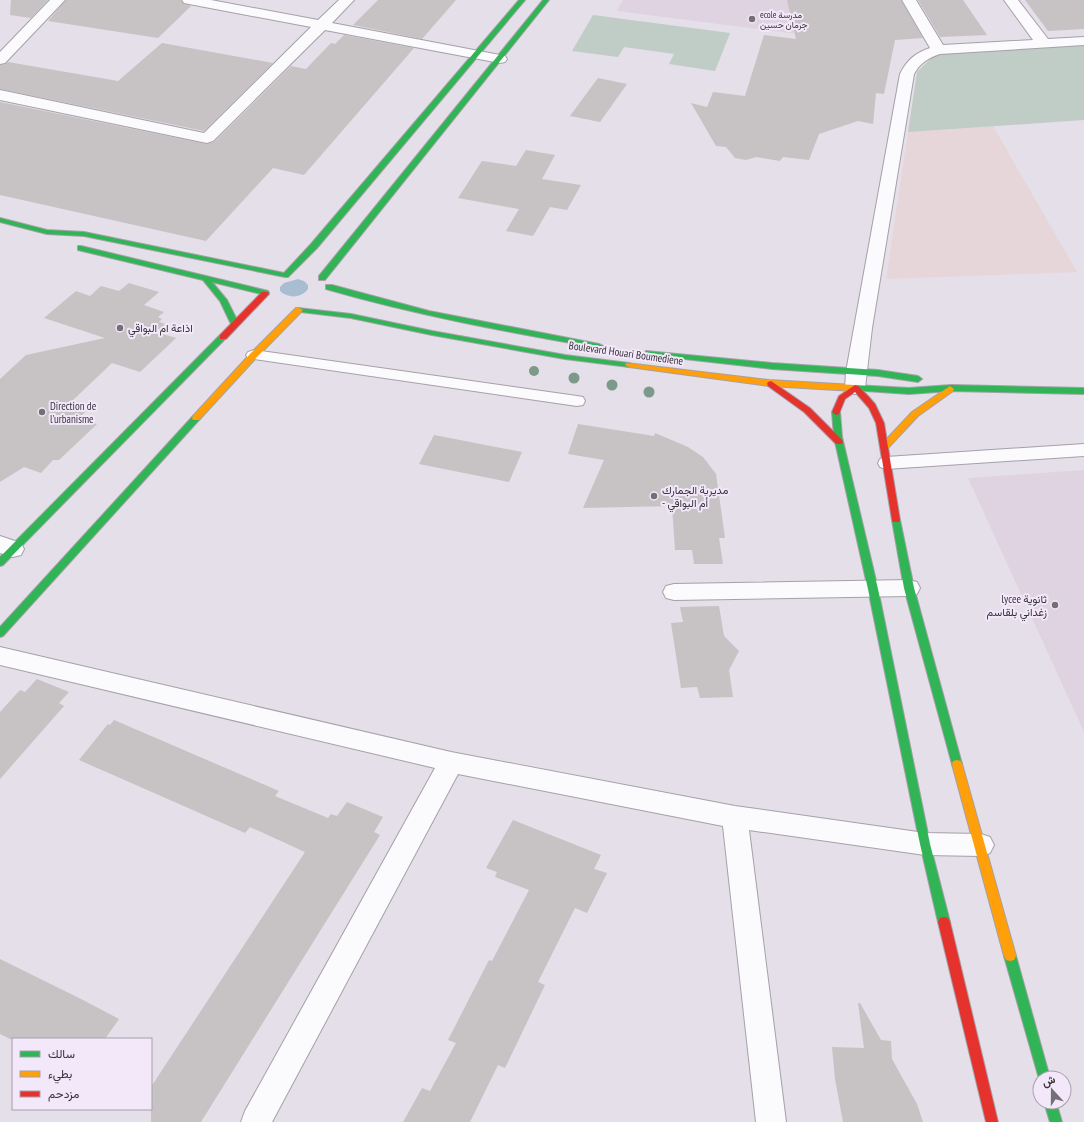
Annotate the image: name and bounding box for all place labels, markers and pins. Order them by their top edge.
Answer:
place label: ecole مدرسة جرمان حسين [760,9,808,31]
marker: ecole مدرسة جرمان حسين [747,14,757,24]
place label: اذاعة ام البواقي [128,321,193,338]
marker: اذاعة ام البواقي [115,323,125,333]
place label: Direction de l'urbanisme [50,399,97,426]
marker: Direction de l'urbanisme [37,407,47,417]
place label: مديرية الجمارك - أم البواقي [662,483,728,513]
marker: مديرية الجمارك - أم البواقي [649,491,659,501]
place label: lycee ثانوية زغداني بلقاسم [987,592,1047,622]
marker: lycee ثانوية زغداني بلقاسم [1050,600,1060,610]

